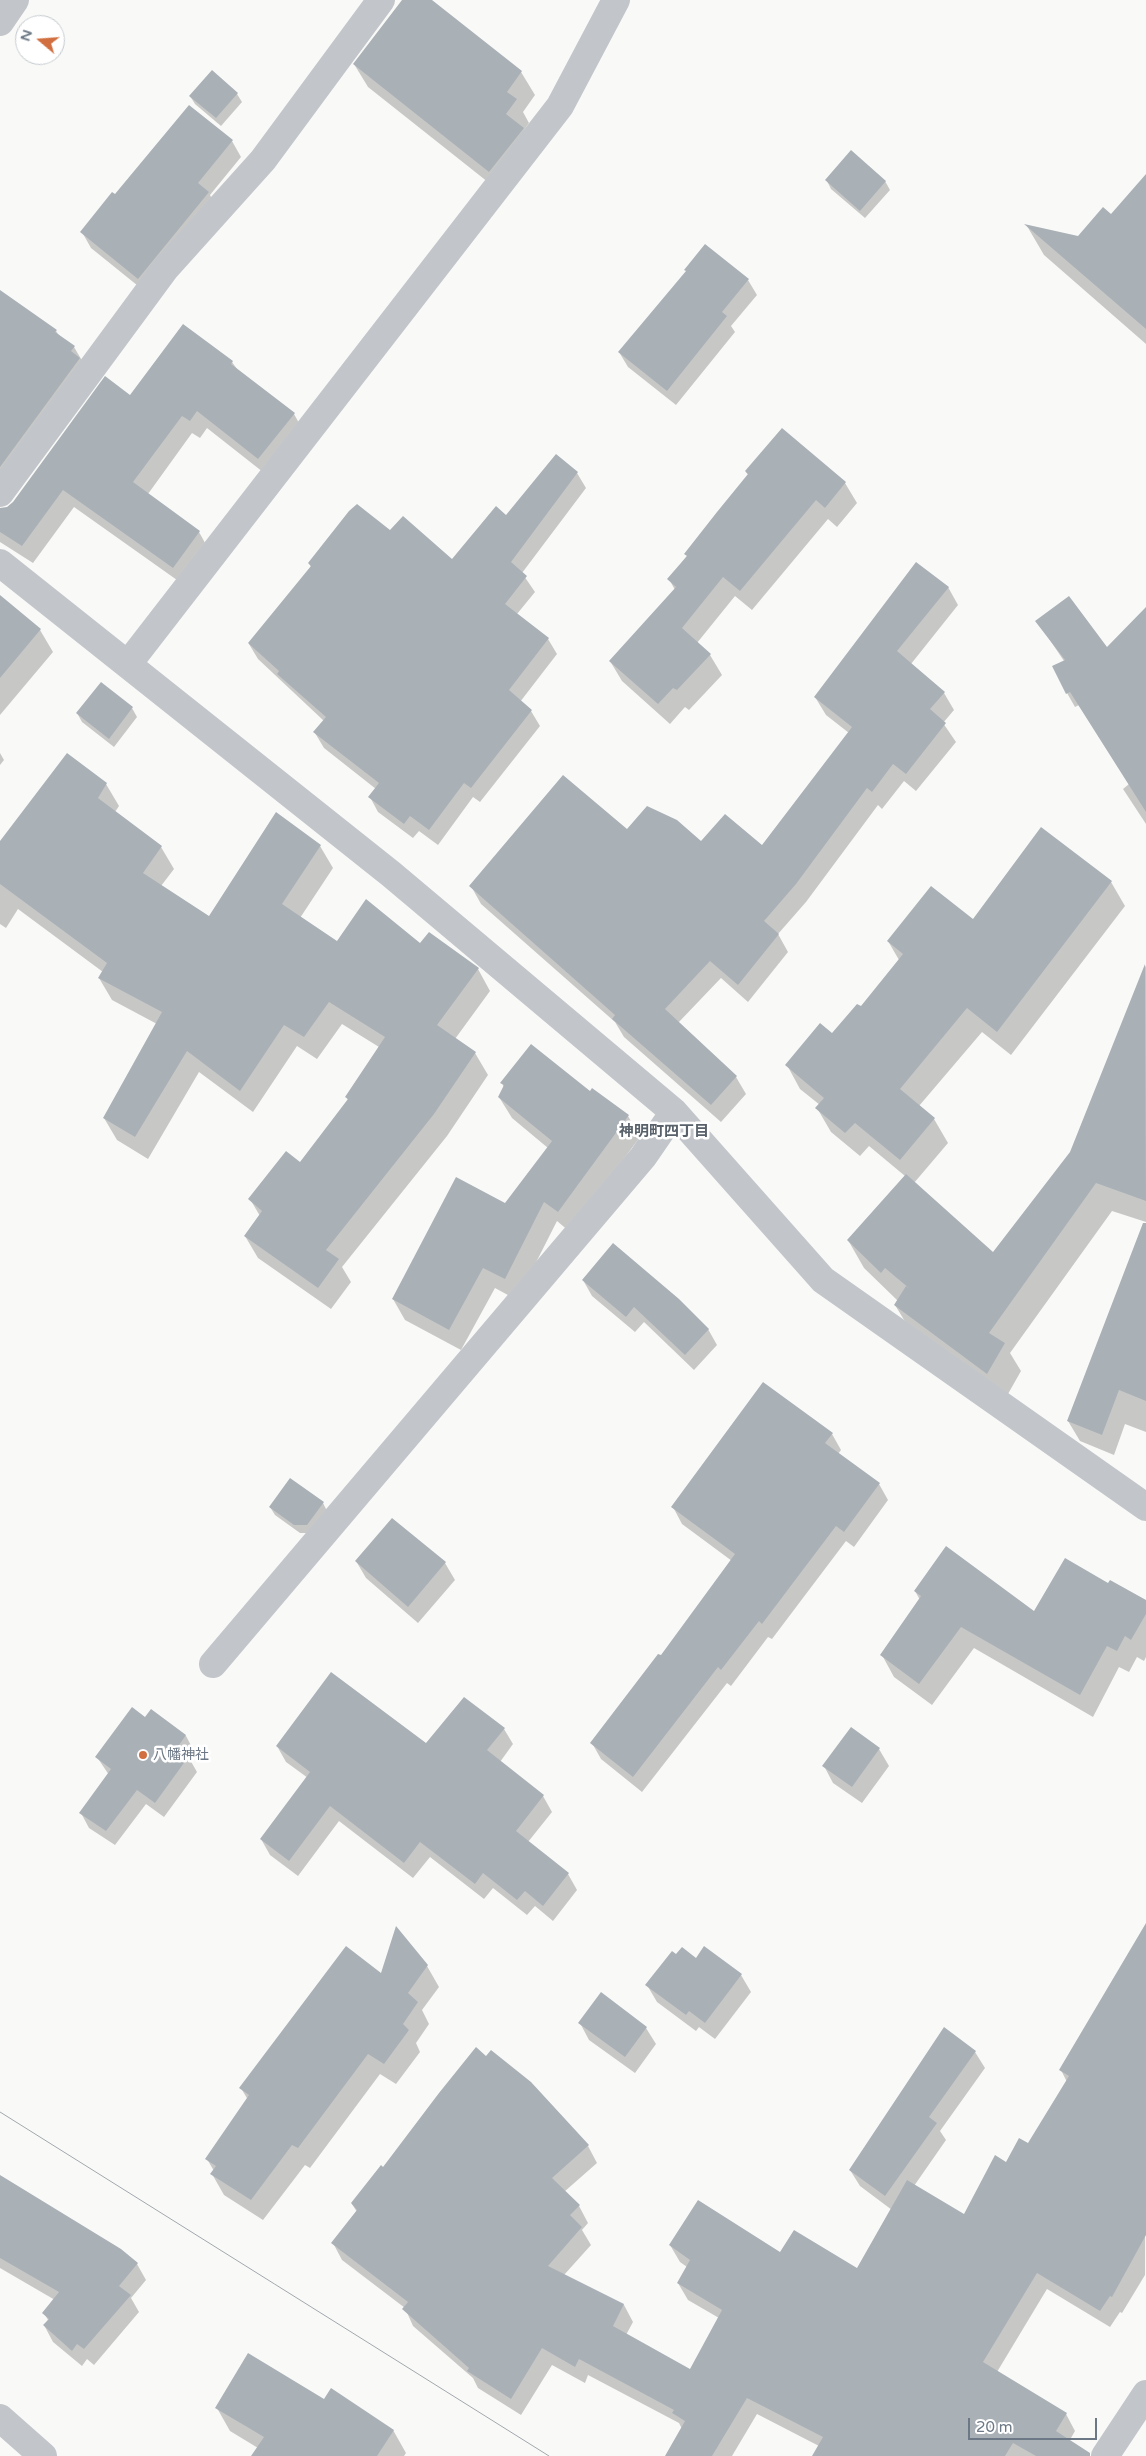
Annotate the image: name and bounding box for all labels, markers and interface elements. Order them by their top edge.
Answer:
north arrow [15,15,65,65]
text: N [16,28,36,43]
district label: 神明町四丁目 [619,1123,709,1141]
place label: 八幡神社 [153,1747,209,1763]
marker: 八幡神社 [137,1749,149,1761]
scale bar [971,2408,1100,2440]
text: 20 m [976,2418,1013,2436]

